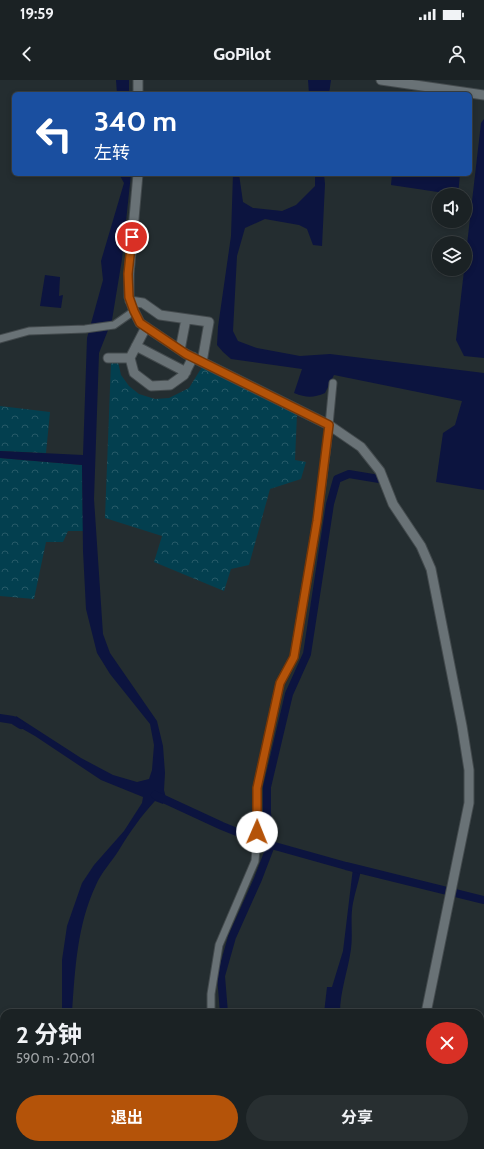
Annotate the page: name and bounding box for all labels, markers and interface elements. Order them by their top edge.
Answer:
text: 19:59 [20,5,54,23]
icon: back [16,43,38,65]
text: GoPilot [213,43,271,65]
icon: person [446,43,468,65]
text: 340 m [94,104,177,138]
icon: left [28,108,80,160]
text: 左转 [94,142,130,164]
map controls [432,188,472,276]
button: sound [432,188,472,228]
pin [115,220,149,254]
icon: arrive [121,226,143,248]
button: layers [432,236,472,276]
position arrow [236,811,278,853]
text: 2 分钟 [16,1020,82,1049]
button: close [426,1022,468,1064]
text: 590 m · 20:01 [16,1050,95,1066]
button: 退出 [16,1095,238,1141]
button: 分享 [246,1095,468,1141]

